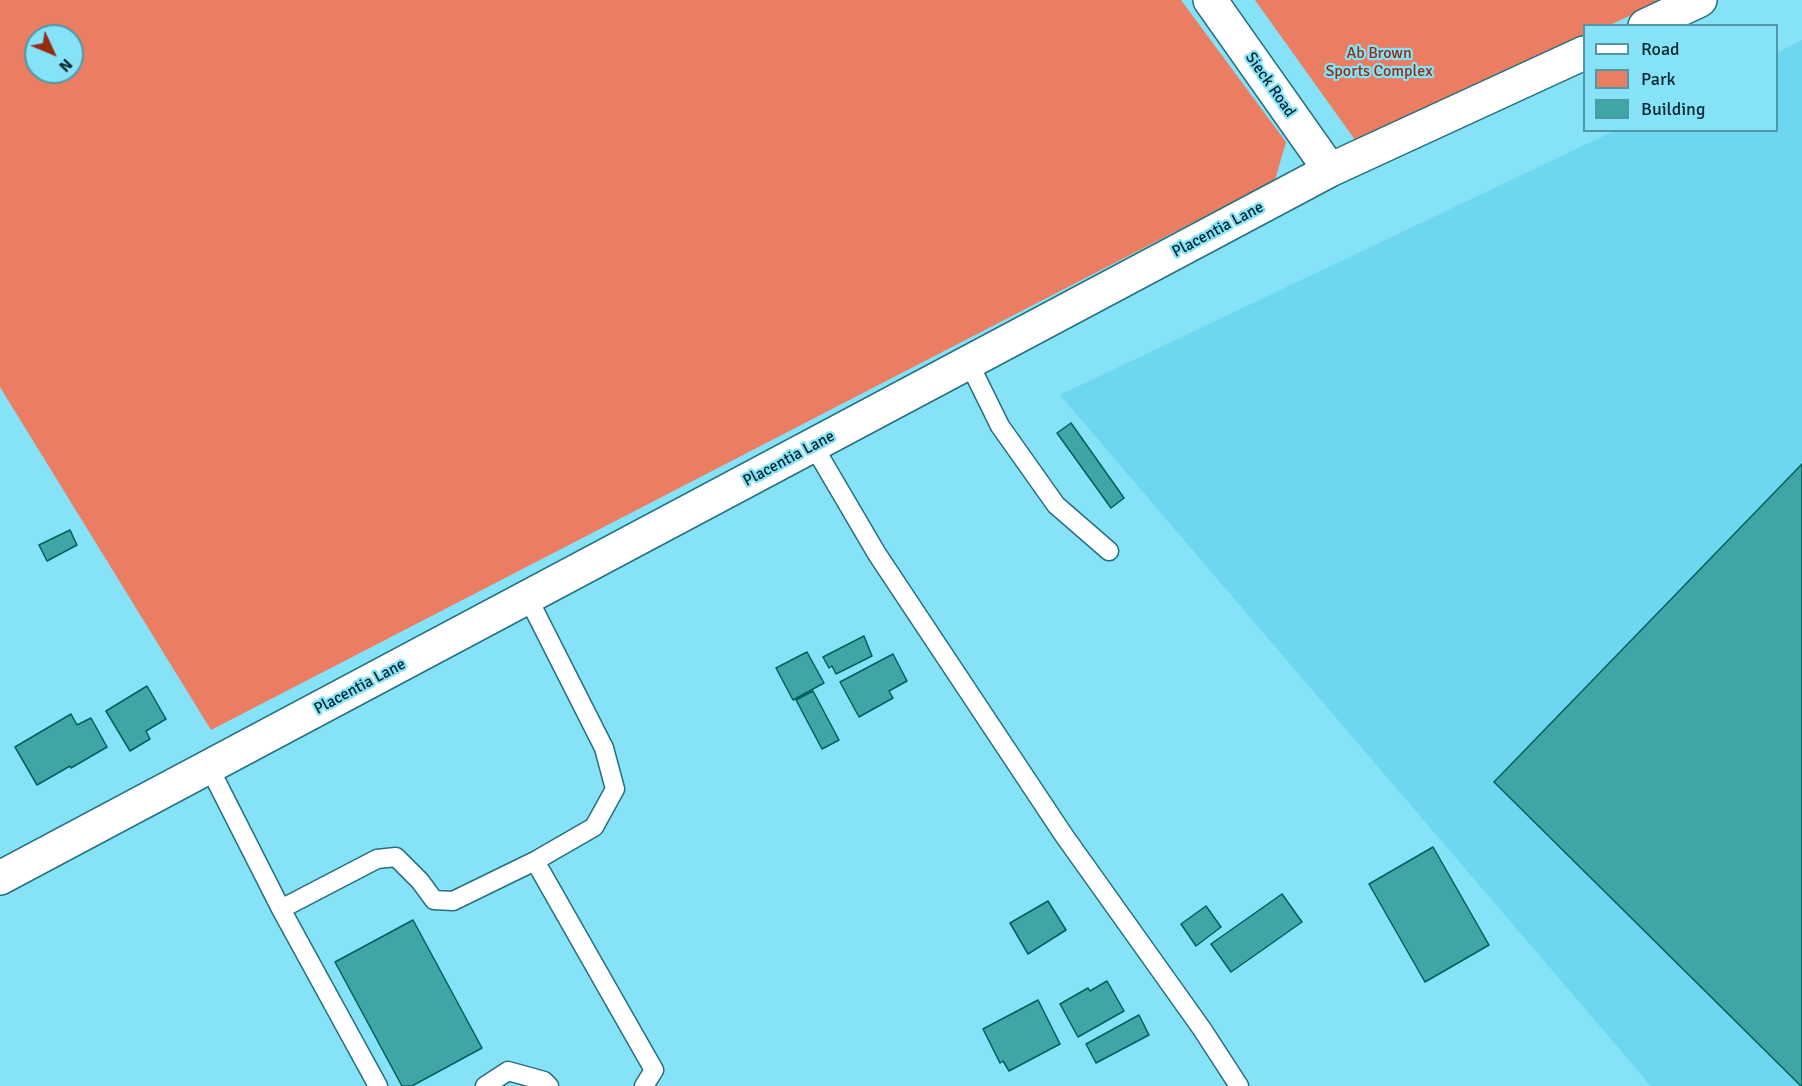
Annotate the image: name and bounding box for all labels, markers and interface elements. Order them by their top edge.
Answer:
north arrow [24,24,84,84]
legend [1583,24,1778,132]
text: Road [1641,38,1680,60]
park label: Ab Brown Sports Complex [1325,44,1433,82]
street label: Sieck Road [1241,49,1299,121]
text: N [54,54,77,76]
text: Park [1641,68,1676,90]
text: Building [1641,98,1705,120]
street label: Placentia Lane [1169,198,1267,262]
street label: Placentia Lane [740,427,838,491]
street label: Placentia Lane [311,655,409,719]

